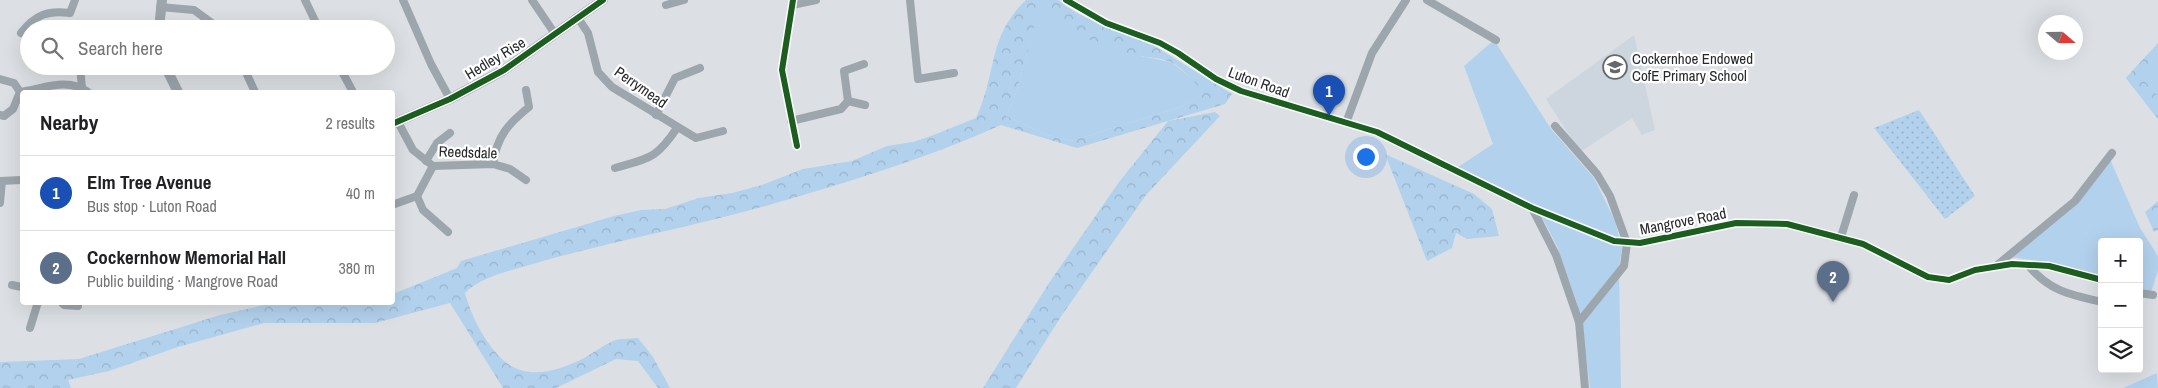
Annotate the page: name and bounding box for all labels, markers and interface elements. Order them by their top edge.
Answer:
north arrow [2038,15,2083,60]
search box [20,20,395,75]
street label: Hedley Rise [461,32,529,84]
icon: search [38,34,66,62]
text: Search here [78,35,163,61]
place label: Cockernhoe Endowed CofE Primary School [1632,48,1753,86]
school or university icon: Cockernhoe Endowed CofE Primary School [1602,54,1628,80]
street label: Perrymead [610,61,672,113]
street label: Luton Road [1226,61,1292,103]
pin: 1 [1313,75,1345,116]
text: Nearby [40,108,98,137]
text: 2 results [325,112,375,134]
street label: Reedsdale [438,140,498,164]
your location [1353,144,1379,170]
text: Elm Tree Avenue [87,169,211,195]
text: 1 [52,182,60,204]
text: 40 m [346,182,375,204]
text: Bus stop · Luton Road [87,195,217,217]
street label: Mangrove Road [1638,202,1728,240]
map controls [2098,238,2143,373]
button: + [2098,238,2143,283]
text: Cockernhow Memorial Hall [87,244,286,270]
text: 2 [52,257,60,279]
text: 380 m [339,257,375,279]
pin: 2 [1817,261,1849,302]
text: Public building · Mangrove Road [87,270,278,292]
button: − [2098,283,2143,328]
button: layers [2098,328,2143,373]

